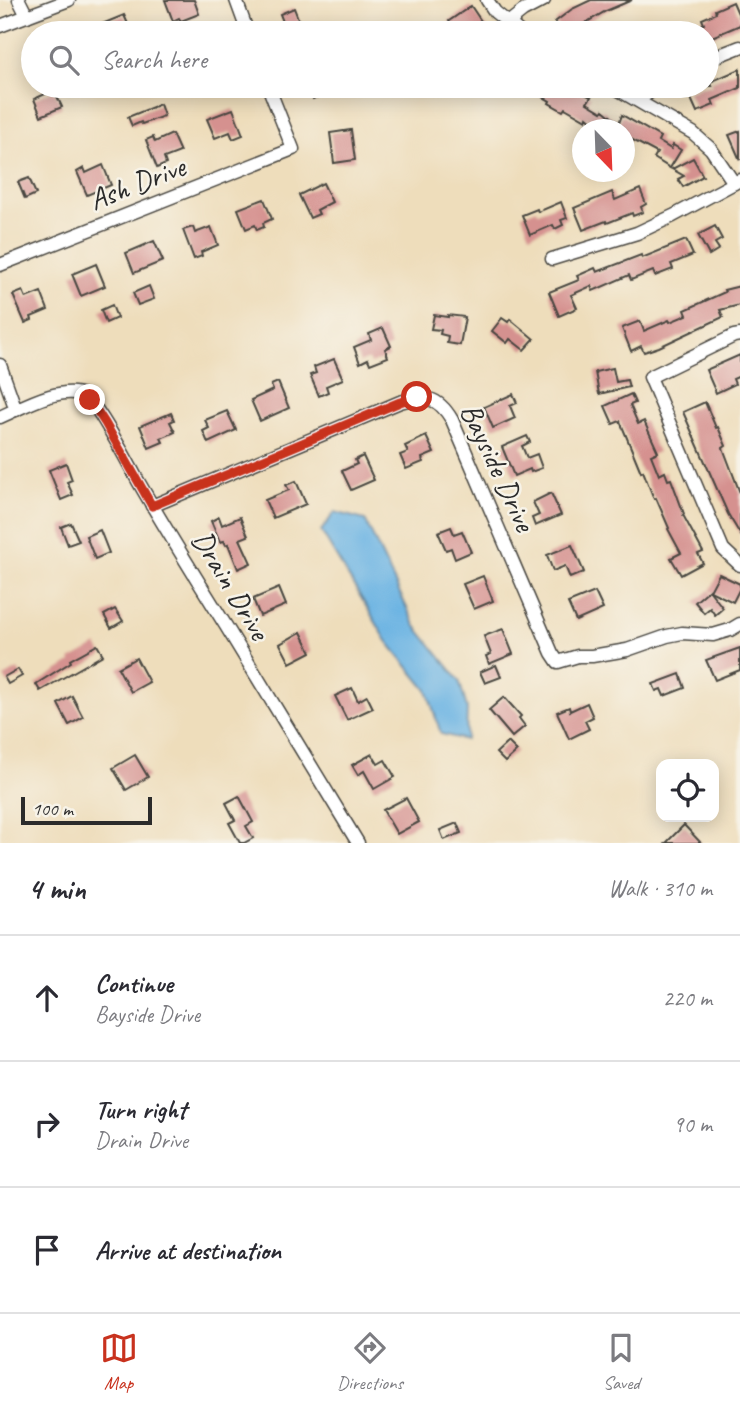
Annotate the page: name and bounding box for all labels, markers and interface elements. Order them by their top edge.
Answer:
search box [21,21,719,98]
icon: search [45,41,83,79]
text: Search here [101,43,207,76]
north arrow [572,119,635,182]
street label: Ash Drive [84,147,192,219]
route start [401,381,432,412]
route end [74,384,105,415]
street label: Bayside Drive [452,397,545,539]
street label: Drain Drive [184,523,280,649]
map controls [656,759,719,822]
button: locate [656,759,719,822]
scale bar [21,794,152,826]
text: 100 m [32,797,73,821]
text: 4 min [28,870,85,908]
text: Walk · 310 m [608,874,712,903]
text: Continue [95,967,173,1000]
icon: ahead [28,979,66,1017]
text: 220 m [663,984,712,1013]
text: Bayside Drive [95,1000,200,1029]
text: Turn right [95,1093,186,1126]
icon: right [28,1105,66,1143]
text: 90 m [673,1110,712,1139]
text: Drain Drive [95,1126,188,1155]
icon: arrive [28,1231,66,1269]
text: Arrive at destination [95,1234,281,1267]
tab: Map [100,1329,138,1395]
tab: Directions [337,1329,403,1395]
tab: Saved [602,1329,640,1395]

